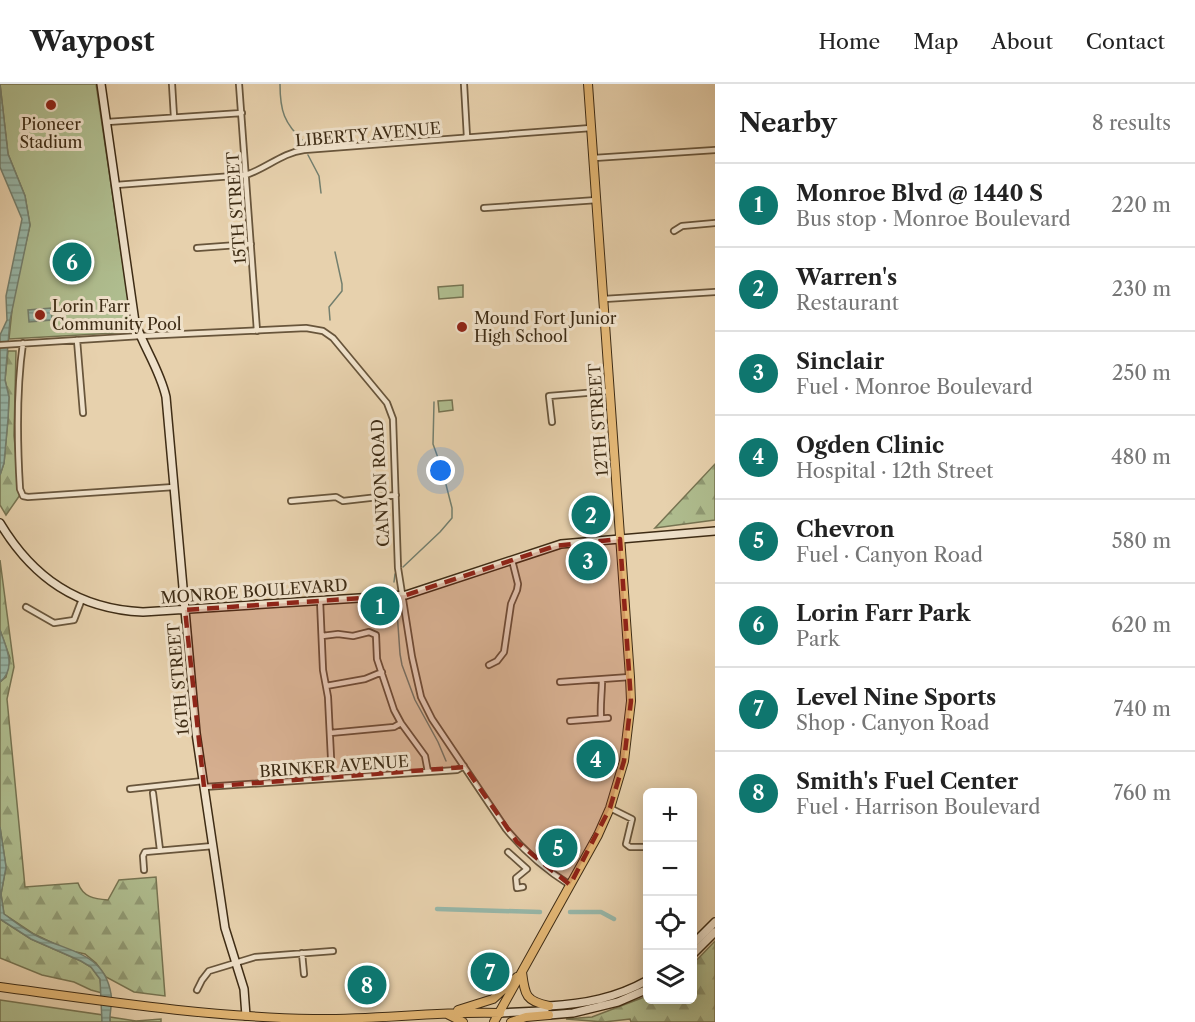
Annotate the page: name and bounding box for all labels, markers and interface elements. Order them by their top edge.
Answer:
text: Waypost [30,24,154,58]
text: Home [819,29,880,54]
text: Map [913,29,958,54]
text: About [991,29,1053,54]
text: Contact [1086,29,1165,54]
marker: Pioneer Stadium [44,98,58,112]
text: Nearby [739,107,837,139]
text: 8 results [1092,111,1171,135]
place label: Pioneer Stadium [19,114,83,152]
street label: LIBERTY AVENUE [294,118,442,150]
street label: 15TH STREET [222,151,250,265]
text: Monroe Blvd @ 1440 S [796,180,1043,207]
text: 1 [754,193,763,217]
text: 220 m [1111,193,1171,217]
text: Bus stop · Monroe Boulevard [796,207,1071,231]
pin: 6 [52,240,92,285]
text: Warren's [796,264,897,291]
text: 2 [753,277,764,301]
text: 230 m [1112,277,1171,301]
text: Restaurant [796,291,899,315]
place label: Lorin Farr Community Pool [52,296,182,334]
marker: Lorin Farr Community Pool [33,308,47,322]
place label: Mound Fort Junior High School [474,308,617,346]
marker: Mound Fort Junior High School [455,320,469,334]
text: Sinclair [796,348,884,375]
text: 3 [753,361,764,385]
text: 250 m [1112,361,1171,385]
street label: 12TH STREET [584,363,612,477]
text: Fuel · Monroe Boulevard [796,375,1033,399]
street label: CANYON ROAD [367,419,393,547]
text: Ogden Clinic [796,432,944,459]
text: 4 [753,445,764,469]
text: 480 m [1111,445,1171,469]
your location [426,456,455,485]
text: Hospital · 12th Street [796,459,993,483]
pin: 2 [572,492,610,538]
text: Chevron [796,516,895,543]
text: 5 [753,529,764,553]
text: 580 m [1112,529,1171,553]
pin: 3 [568,538,608,584]
text: Fuel · Canyon Road [796,543,983,567]
street label: MONROE BOULEVARD [160,574,348,608]
pin: 1 [360,584,400,628]
text: Lorin Farr Park [796,600,971,627]
text: 6 [753,613,764,637]
text: 620 m [1111,613,1171,637]
street label: 16TH STREET [163,622,193,736]
text: Park [796,627,839,651]
text: Level Nine Sports [796,684,996,711]
text: 7 [753,697,764,721]
text: 740 m [1114,697,1171,721]
text: Shop · Canyon Road [796,711,990,735]
pin: 4 [576,736,616,782]
street label: BRINKER AVENUE [259,751,409,781]
text: Smith's Fuel Center [796,768,1018,795]
text: 8 [752,781,765,805]
text: 760 m [1113,781,1171,805]
map controls [643,788,697,1004]
button: + [643,788,697,842]
text: Fuel · Harrison Boulevard [796,795,1040,819]
pin: 5 [538,826,578,870]
button: − [643,842,697,896]
button: locate [643,896,697,950]
pin: 7 [470,950,510,994]
button: layers [643,950,697,1004]
pin: 8 [348,962,386,1008]

